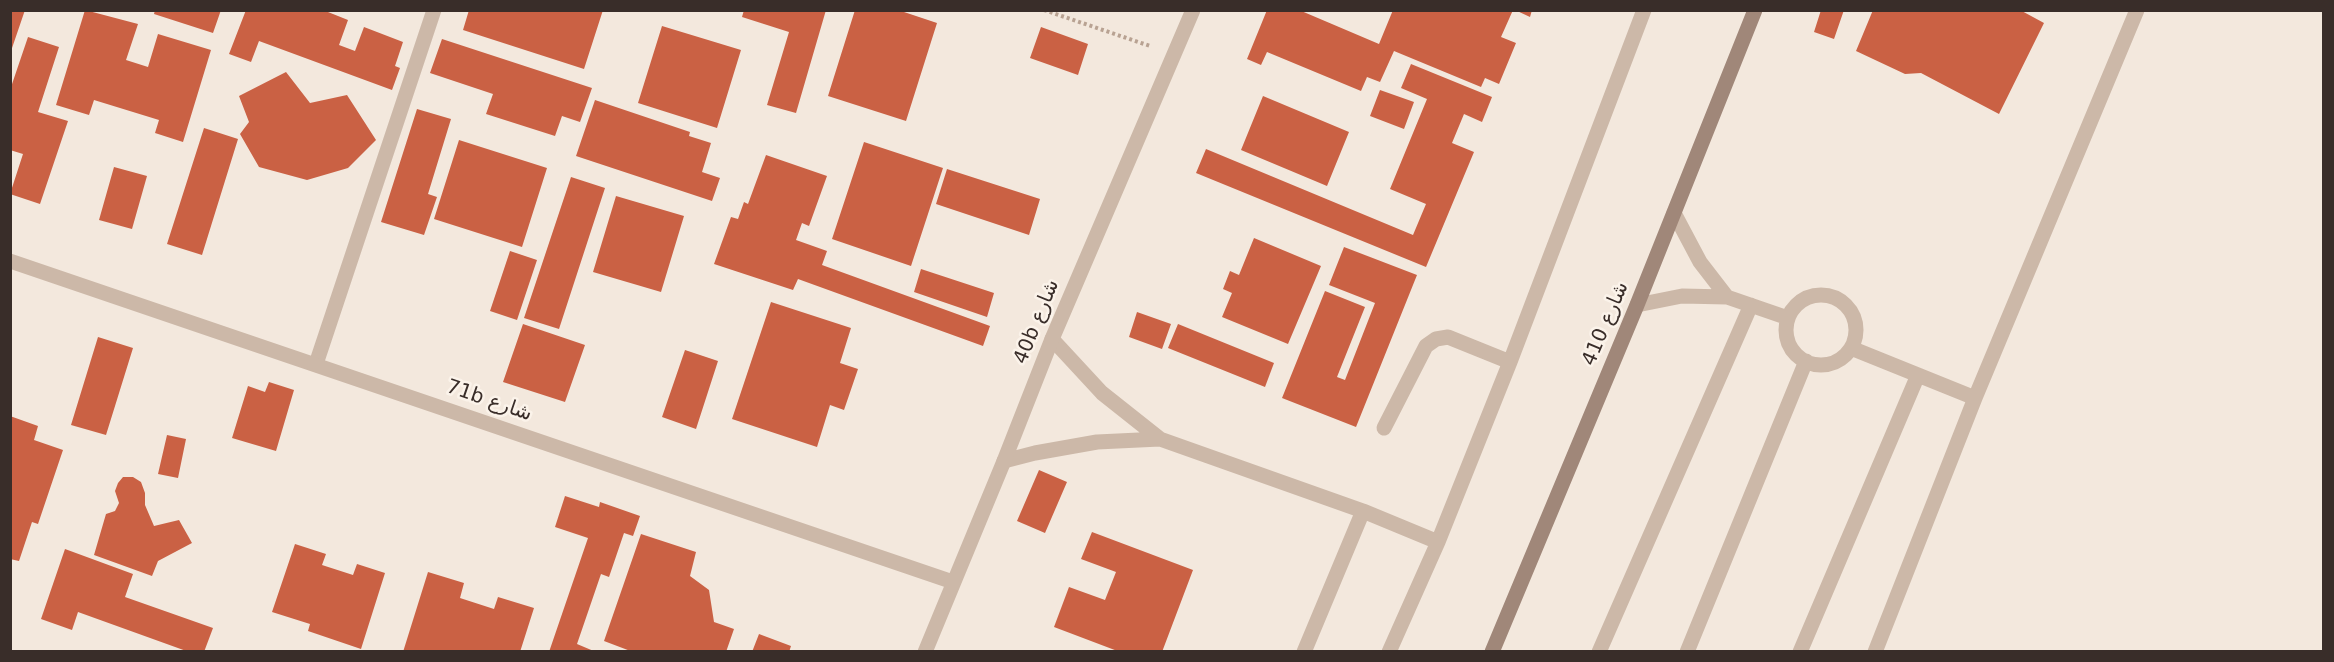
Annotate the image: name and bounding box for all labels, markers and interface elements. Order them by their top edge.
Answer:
street label: 40b شارع [1009,276,1065,368]
street label: شارع 410 [1578,278,1634,370]
street label: 71b شارع [443,375,535,427]

